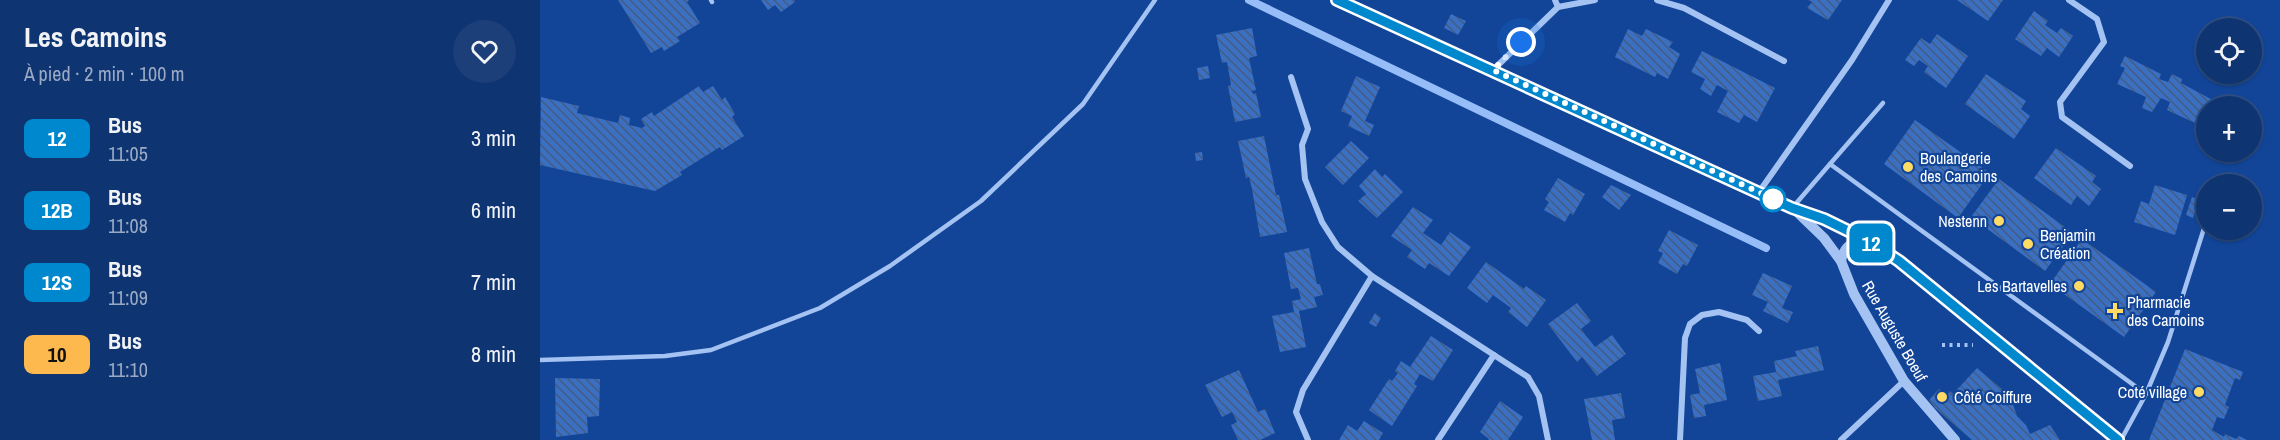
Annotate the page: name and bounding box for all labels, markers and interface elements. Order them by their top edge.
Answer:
text: Les Camoins [24,18,167,56]
map controls [2196,18,2262,240]
button: locate [2196,18,2262,84]
button: heart [453,20,516,83]
your location [1506,27,1536,57]
text: À pied · 2 min · 100 m [24,60,184,87]
button: + [2196,96,2262,162]
text: Bus [108,110,142,140]
text: 3 min [471,123,516,153]
text: 12 [47,124,67,153]
text: 11:05 [108,140,148,167]
place label: Boulangerie des Camoins [1920,147,1997,187]
marker: Boulangerie des Camoins [1901,160,1915,174]
button: − [2196,174,2262,240]
text: Bus [108,182,142,212]
unlabelled marker [1760,186,1786,212]
text: 6 min [471,195,516,225]
text: 12B [41,196,73,225]
place label: Nestenn [1938,210,1987,232]
text: 11:08 [108,212,148,239]
marker: Nestenn [1992,214,2006,228]
line badge: 12 [1844,224,1898,262]
place label: Benjamin Création [2040,224,2095,264]
text: 12 [1861,229,1881,258]
marker: Benjamin Création [2021,237,2035,251]
text: Bus [108,254,142,284]
text: 7 min [471,267,516,297]
text: 12S [42,268,72,297]
place label: Les Bartavelles [1977,275,2067,297]
street label: Rue Auguste Boeuf [1857,277,1933,386]
marker: Les Bartavelles [2072,279,2086,293]
text: 11:09 [108,284,148,311]
place label: Pharmacie des Camoins [2127,291,2204,331]
marker: Pharmacie des Camoins [2108,304,2122,318]
text: Bus [108,326,142,356]
text: 8 min [471,339,516,369]
text: 10 [47,340,67,369]
text: 11:10 [108,356,148,383]
place label: Coté village [2118,381,2187,403]
marker: Coté village [2192,385,2206,399]
place label: Côté Coiffure [1954,386,2032,408]
marker: Côté Coiffure [1935,390,1949,404]

